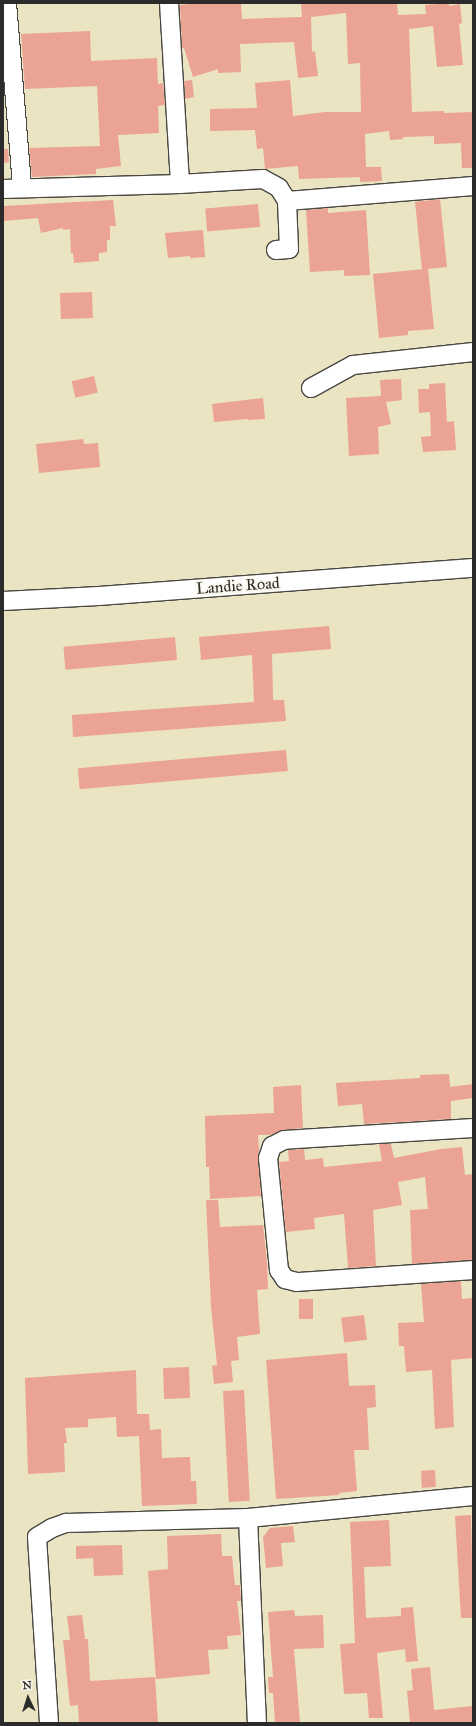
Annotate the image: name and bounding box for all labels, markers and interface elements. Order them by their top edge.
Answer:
street label: Landie Road [196,574,280,598]
north arrow [8,1678,48,1718]
text: N [22,1679,32,1692]

